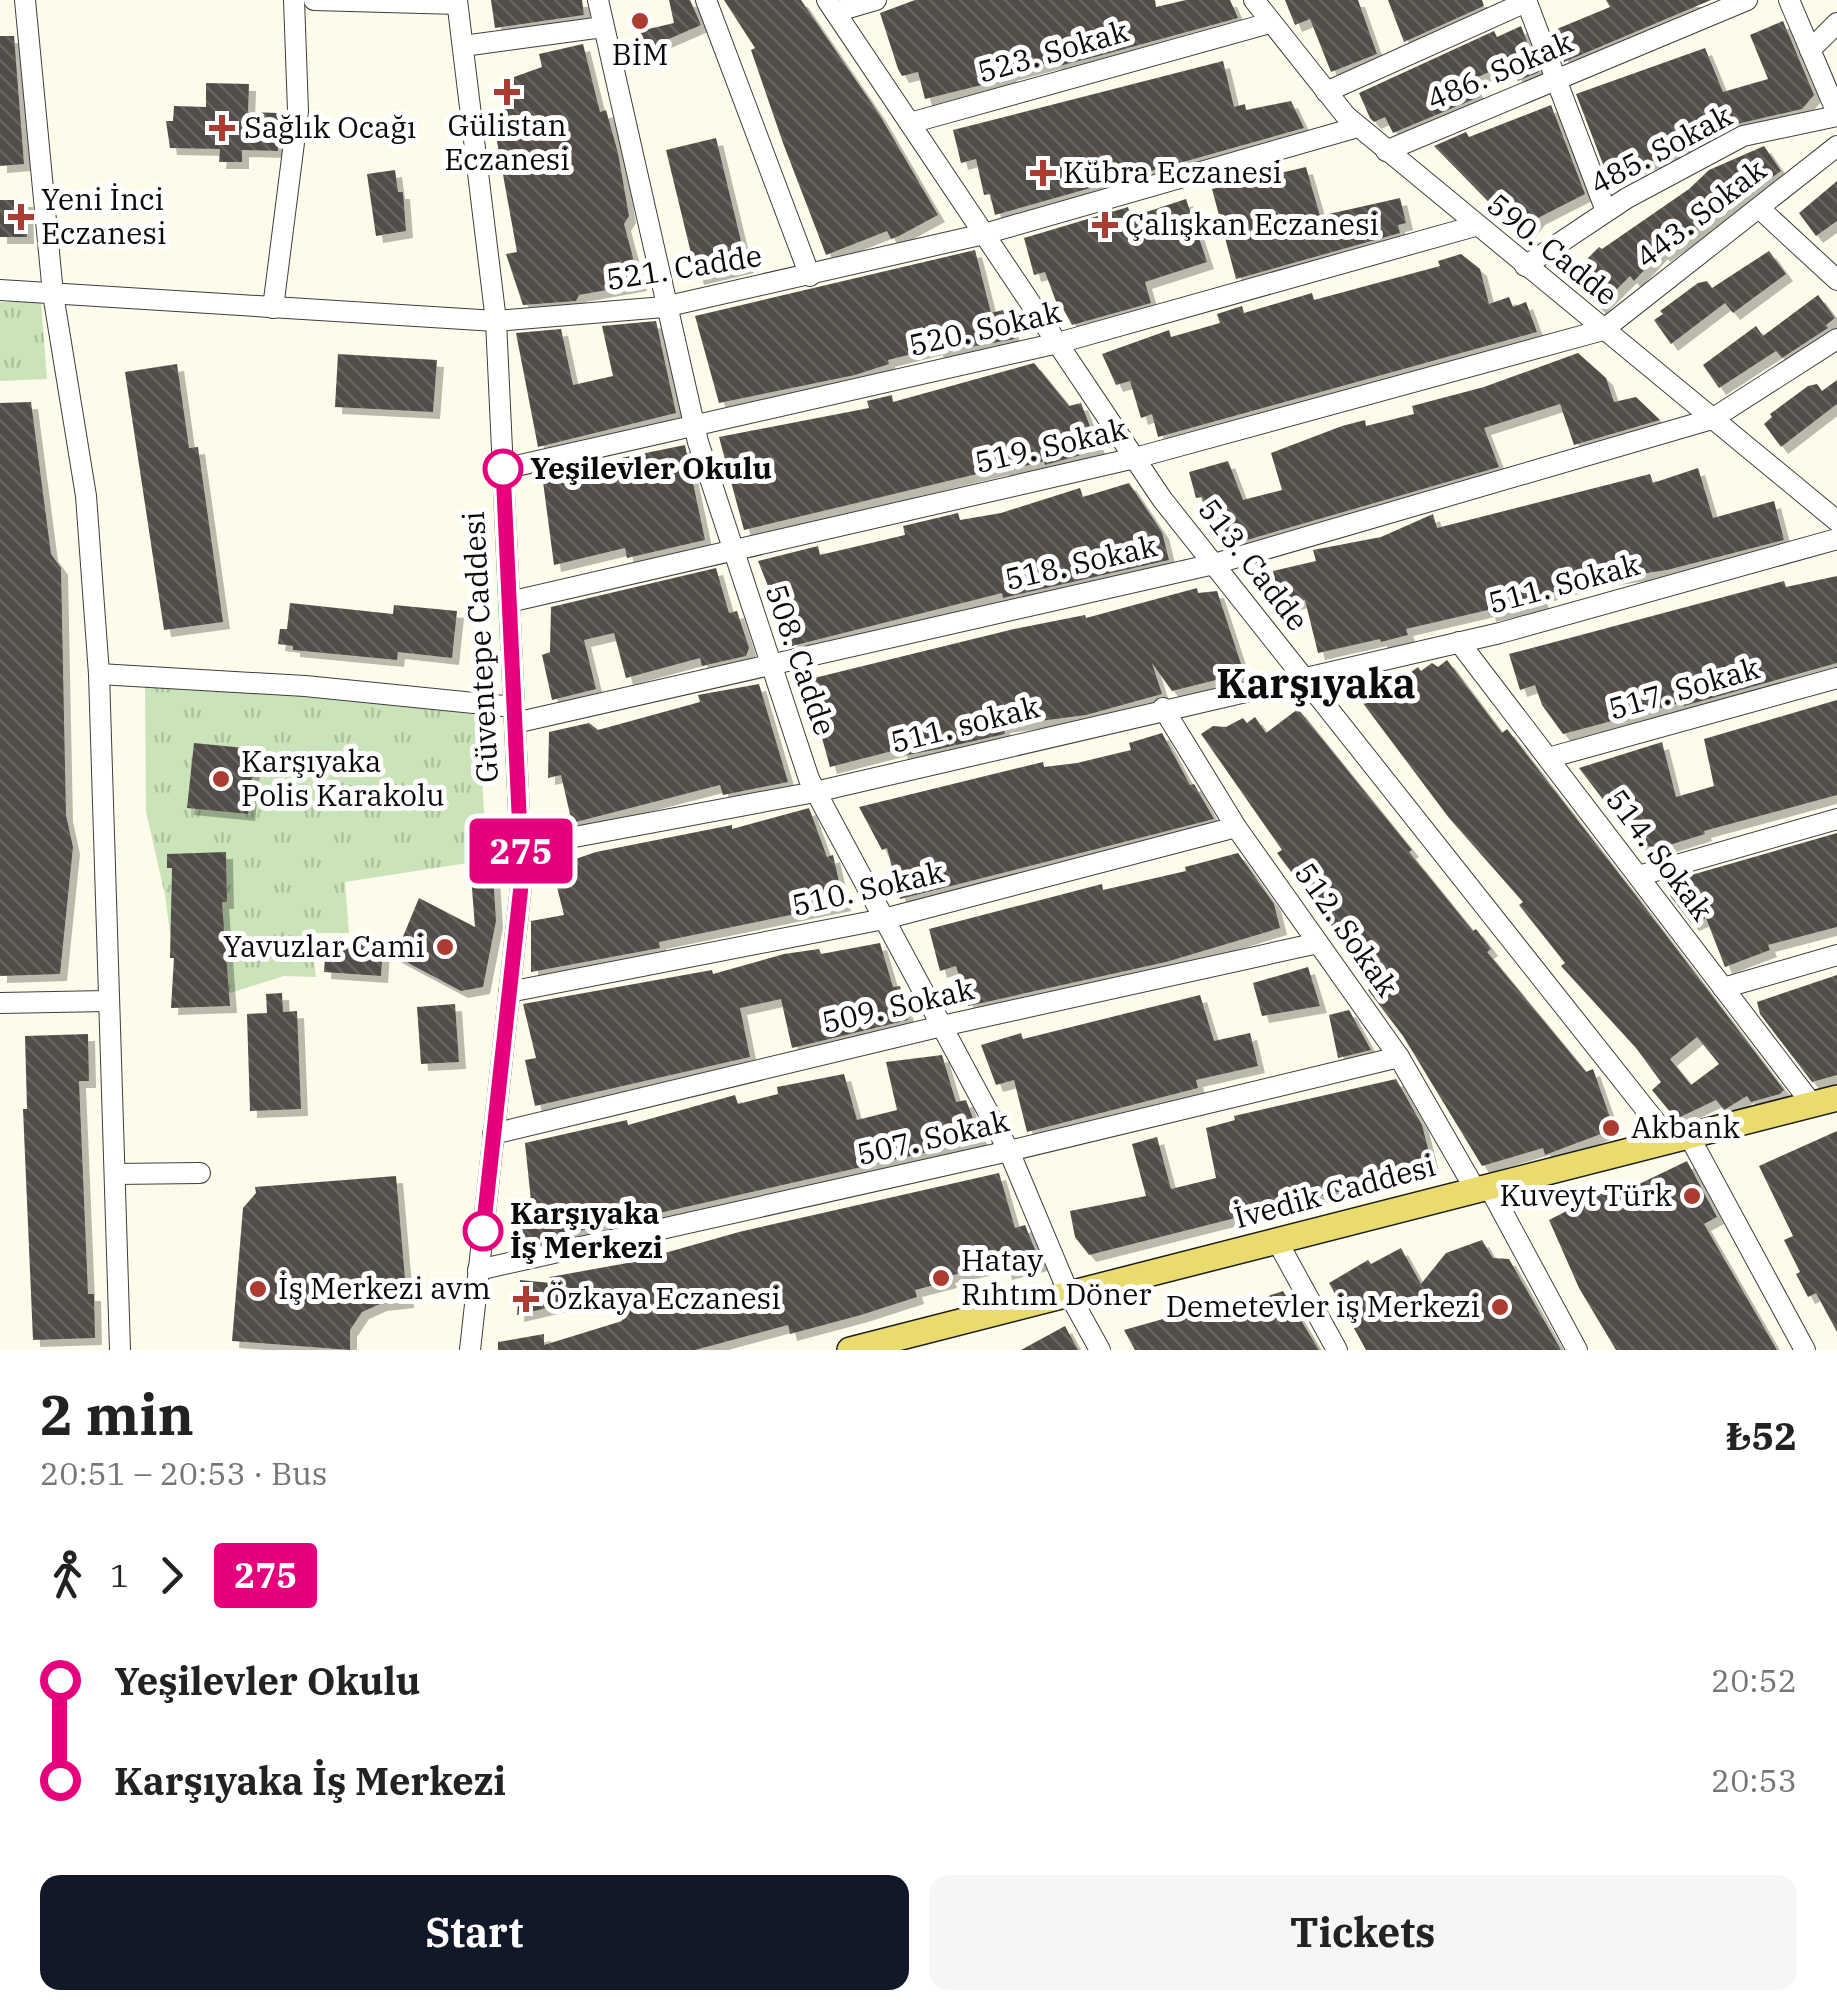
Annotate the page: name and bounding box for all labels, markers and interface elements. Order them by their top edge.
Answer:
marker: BİM [629,10,651,32]
street label: 523. Sokak [973,10,1133,91]
street label: 486. Sokak [1420,21,1579,118]
place label: BİM [612,34,668,73]
marker: Gülistan Eczanesi [496,81,518,103]
street label: 485. Sokak [1583,95,1738,202]
place label: Gülistan Eczanesi [444,105,570,178]
place label: Sağlık Ocağı [244,107,416,146]
marker: Sağlık Ocağı [209,115,235,141]
street label: 443. Sokak [1627,149,1774,276]
place label: Kübra Eczanesi [1063,152,1282,191]
marker: Kübra Eczanesi [1032,162,1054,184]
place label: Yeni İnci Eczanesi [41,179,166,252]
street label: 590. Cadde [1480,184,1626,313]
place label: Çalışkan Eczanesi [1125,204,1379,243]
marker: Yeni İnci Eczanesi [10,206,32,228]
marker: Çalışkan Eczanesi [1094,214,1116,236]
street label: 521. Cadde [603,235,764,298]
street label: 520. Sokak [905,291,1065,364]
street label: 519. Sokak [971,408,1131,481]
place label: Yeşilevler Okulu [530,448,772,487]
marker: Yeşilevler Okulu [484,450,522,488]
street label: 513. Cadde [1190,490,1318,638]
street label: Güventepe Caddesi [453,510,506,784]
street label: 518. Sokak [1001,525,1161,598]
street label: 511. Sokak [1484,544,1644,621]
street label: 508. Cadde [757,579,845,740]
street label: 517. Sokak [1604,647,1764,728]
district label: Karşıyaka [1216,657,1416,709]
street label: 511. sokak [886,686,1044,761]
place label: Karşıyaka Polis Karakolu [241,741,445,814]
marker: Karşıyaka Polis Karakolu [210,768,232,790]
street label: 514. Sokak [1598,780,1723,928]
line badge: 275 [464,818,578,884]
text: 275 [489,828,553,874]
street label: 510. Sokak [788,851,948,924]
street label: 512. Sokak [1287,854,1408,1004]
place label: Yavuzlar Cami [223,926,425,965]
marker: Yavuzlar Cami [434,936,456,958]
street label: 509. Sokak [818,968,978,1041]
street label: 507. Sokak [853,1100,1013,1173]
place label: Akbank [1631,1107,1741,1146]
marker: Akbank [1600,1117,1622,1139]
street label: İvedik Caddesi [1230,1145,1440,1236]
place label: Kuveyt Türk [1499,1175,1672,1214]
marker: Kuveyt Türk [1681,1185,1703,1207]
place label: Karşıyaka İş Merkezi [510,1193,663,1266]
marker: Karşıyaka İş Merkezi [464,1212,502,1250]
place label: Hatay Rıhtım Döner [961,1240,1152,1313]
marker: Hatay Rıhtım Döner [930,1267,952,1289]
place label: İş Merkezi avm [278,1268,491,1307]
marker: İş Merkezi avm [247,1278,269,1300]
place label: Özkaya Eczanesi [546,1278,781,1317]
place label: Demetevler iş Merkezi [1166,1286,1480,1325]
marker: Özkaya Eczanesi [515,1288,537,1310]
marker: Demetevler iş Merkezi [1489,1296,1511,1318]
text: 2 min [40,1379,194,1450]
text: ₺52 [1726,1411,1797,1460]
text: 20:51 – 20:53 · Bus [40,1452,327,1494]
icon: walk [40,1548,95,1603]
icon: forward [144,1548,199,1603]
text: 275 [234,1552,297,1598]
text: 1 [110,1554,129,1596]
text: Yeşilevler Okulu [114,1656,420,1705]
text: 20:52 [1711,1659,1797,1701]
text: Karşıyaka İş Merkezi [114,1756,506,1805]
text: 20:53 [1711,1759,1797,1801]
button: Start [40,1875,909,1990]
button: Tickets [929,1875,1797,1990]

